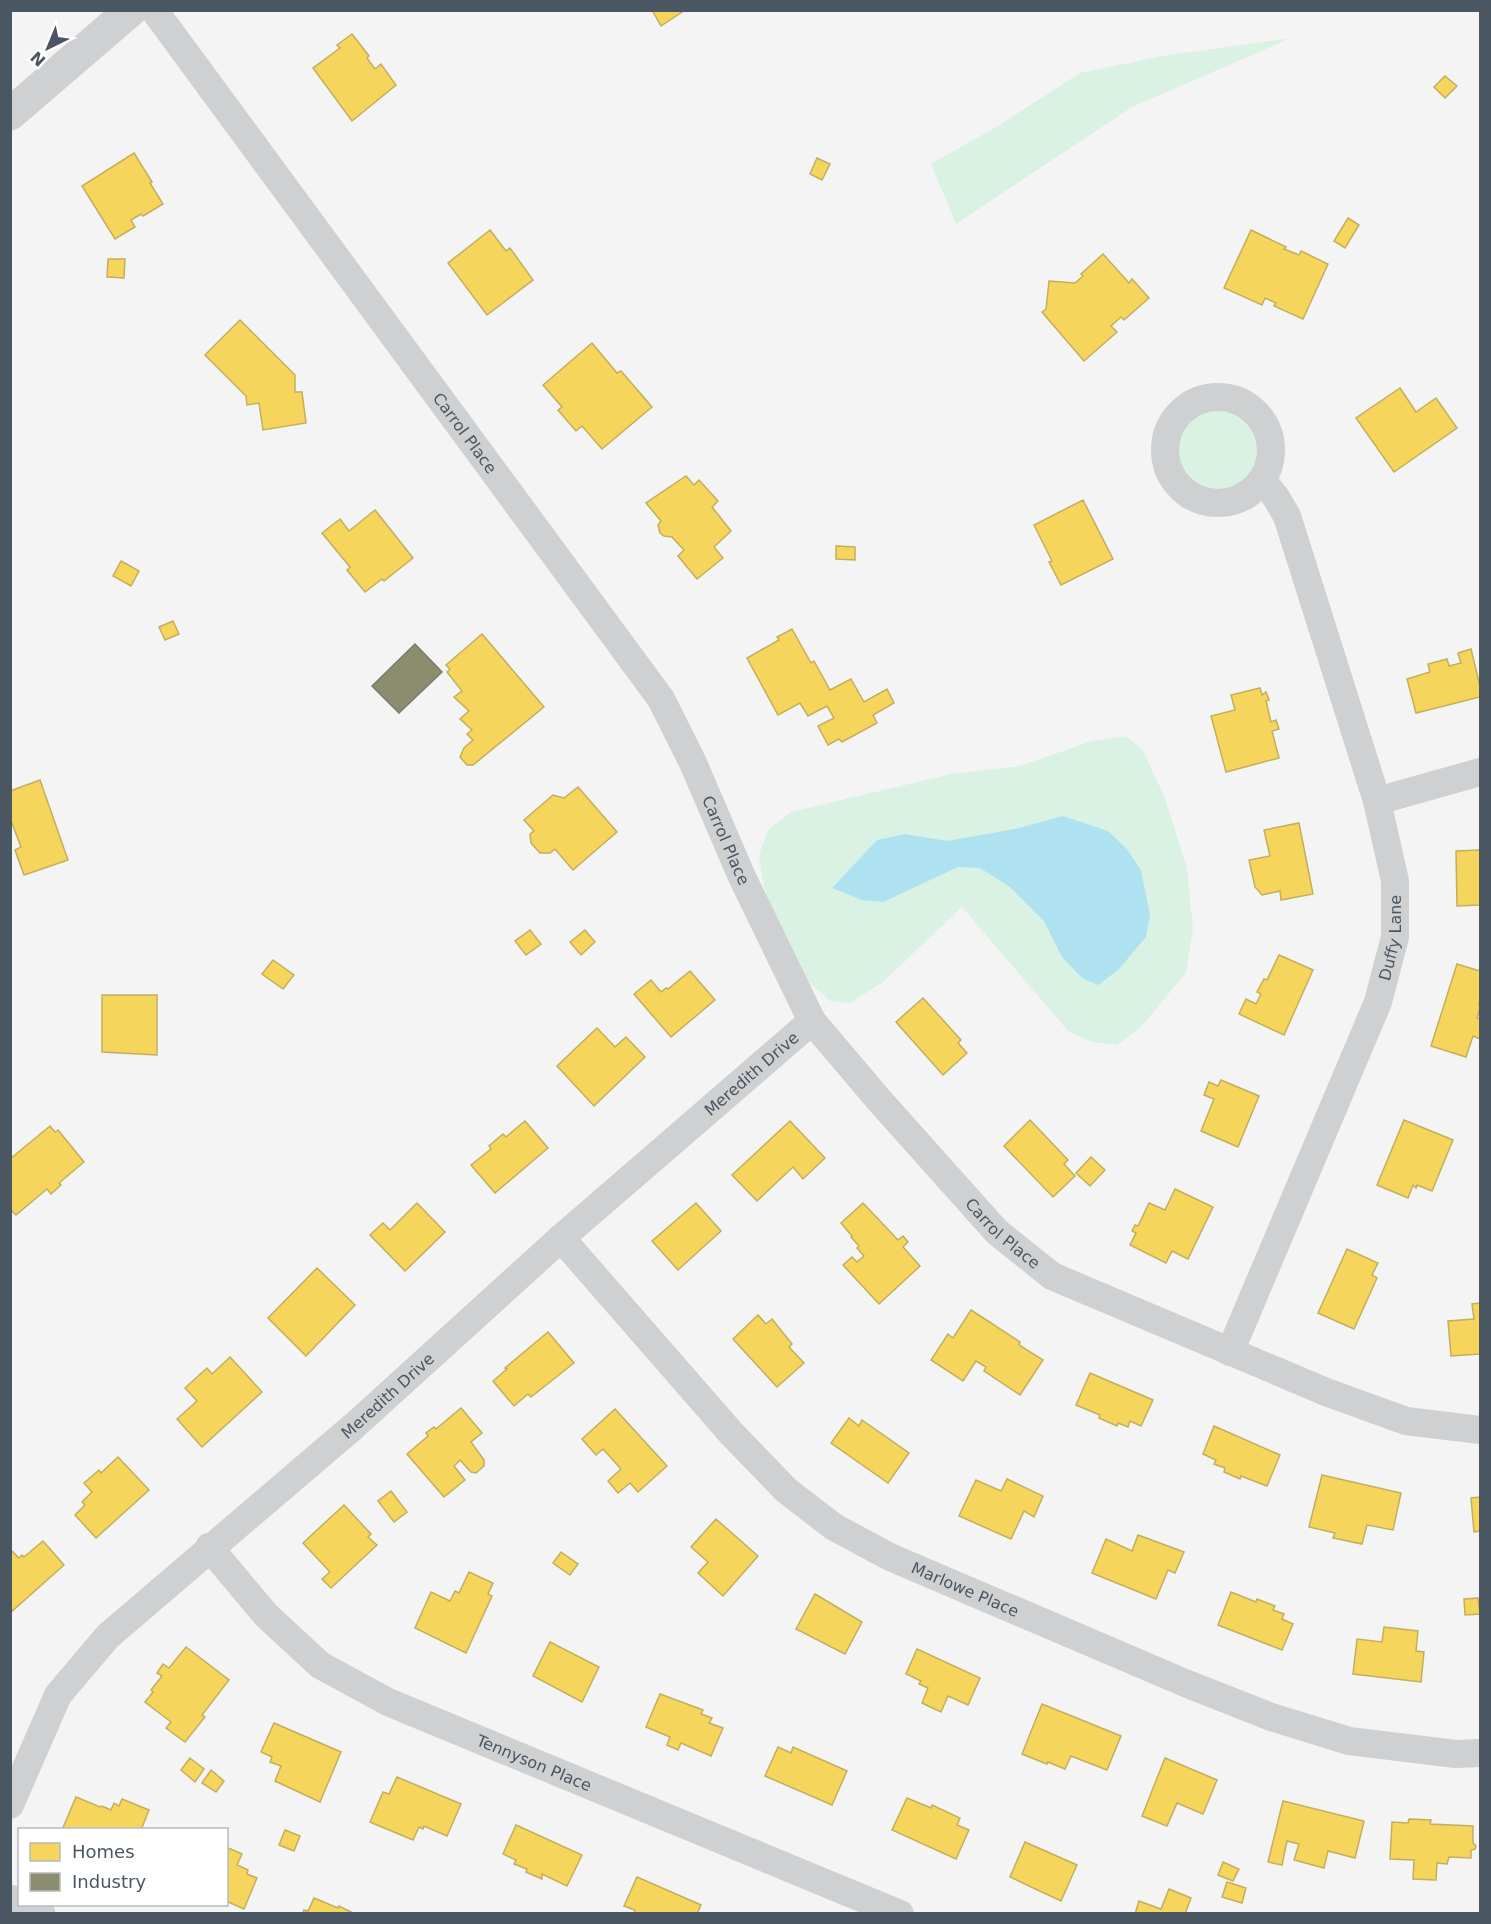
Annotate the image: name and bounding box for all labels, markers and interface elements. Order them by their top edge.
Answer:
north arrow [18,18,78,78]
text: N [27,47,49,70]
street label: Carrol Place [429,389,501,477]
street label: Carrol Place [698,793,753,888]
street label: Duffy Lane [1375,895,1405,983]
street label: Meredith Drive [701,1028,803,1120]
street label: Carrol Place [961,1194,1044,1273]
street label: Meredith Drive [337,1349,438,1443]
street label: Marlowe Place [909,1558,1022,1621]
street label: Tennyson Place [473,1730,594,1795]
legend [18,1828,228,1906]
text: Homes [72,1841,135,1862]
text: Industry [72,1871,146,1892]

